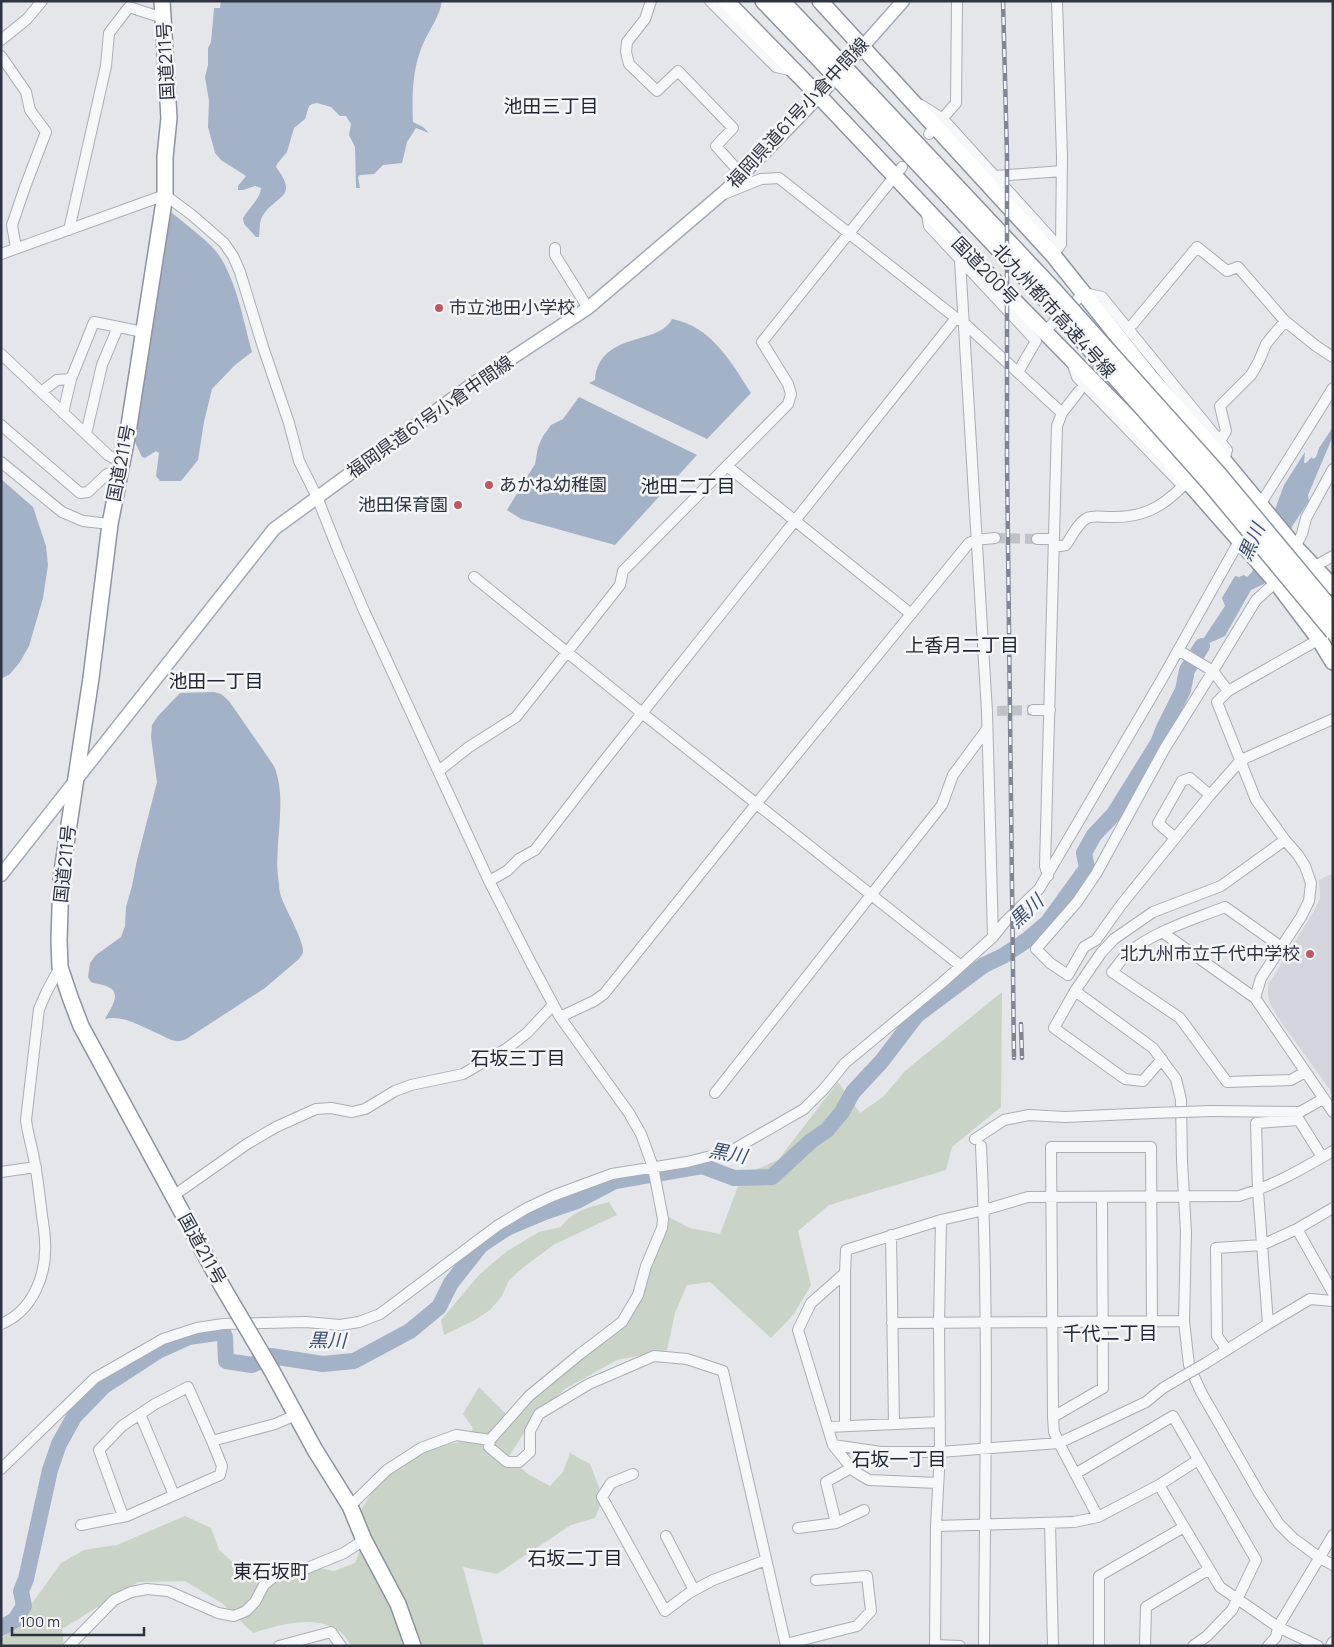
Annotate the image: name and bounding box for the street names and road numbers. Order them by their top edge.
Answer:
street label: 国道211号 [151,21,179,101]
street label: 福岡県道61号小倉中間線 [721,32,874,193]
street label: 国道200号 [947,231,1024,310]
street label: 北九州都市高速4号線 [988,238,1121,383]
street label: 福岡県道61号小倉中間線 [341,350,517,483]
street label: 国道211号 [101,422,139,504]
street label: 国道211号 [48,824,80,904]
street label: 国道211号 [173,1208,232,1289]

